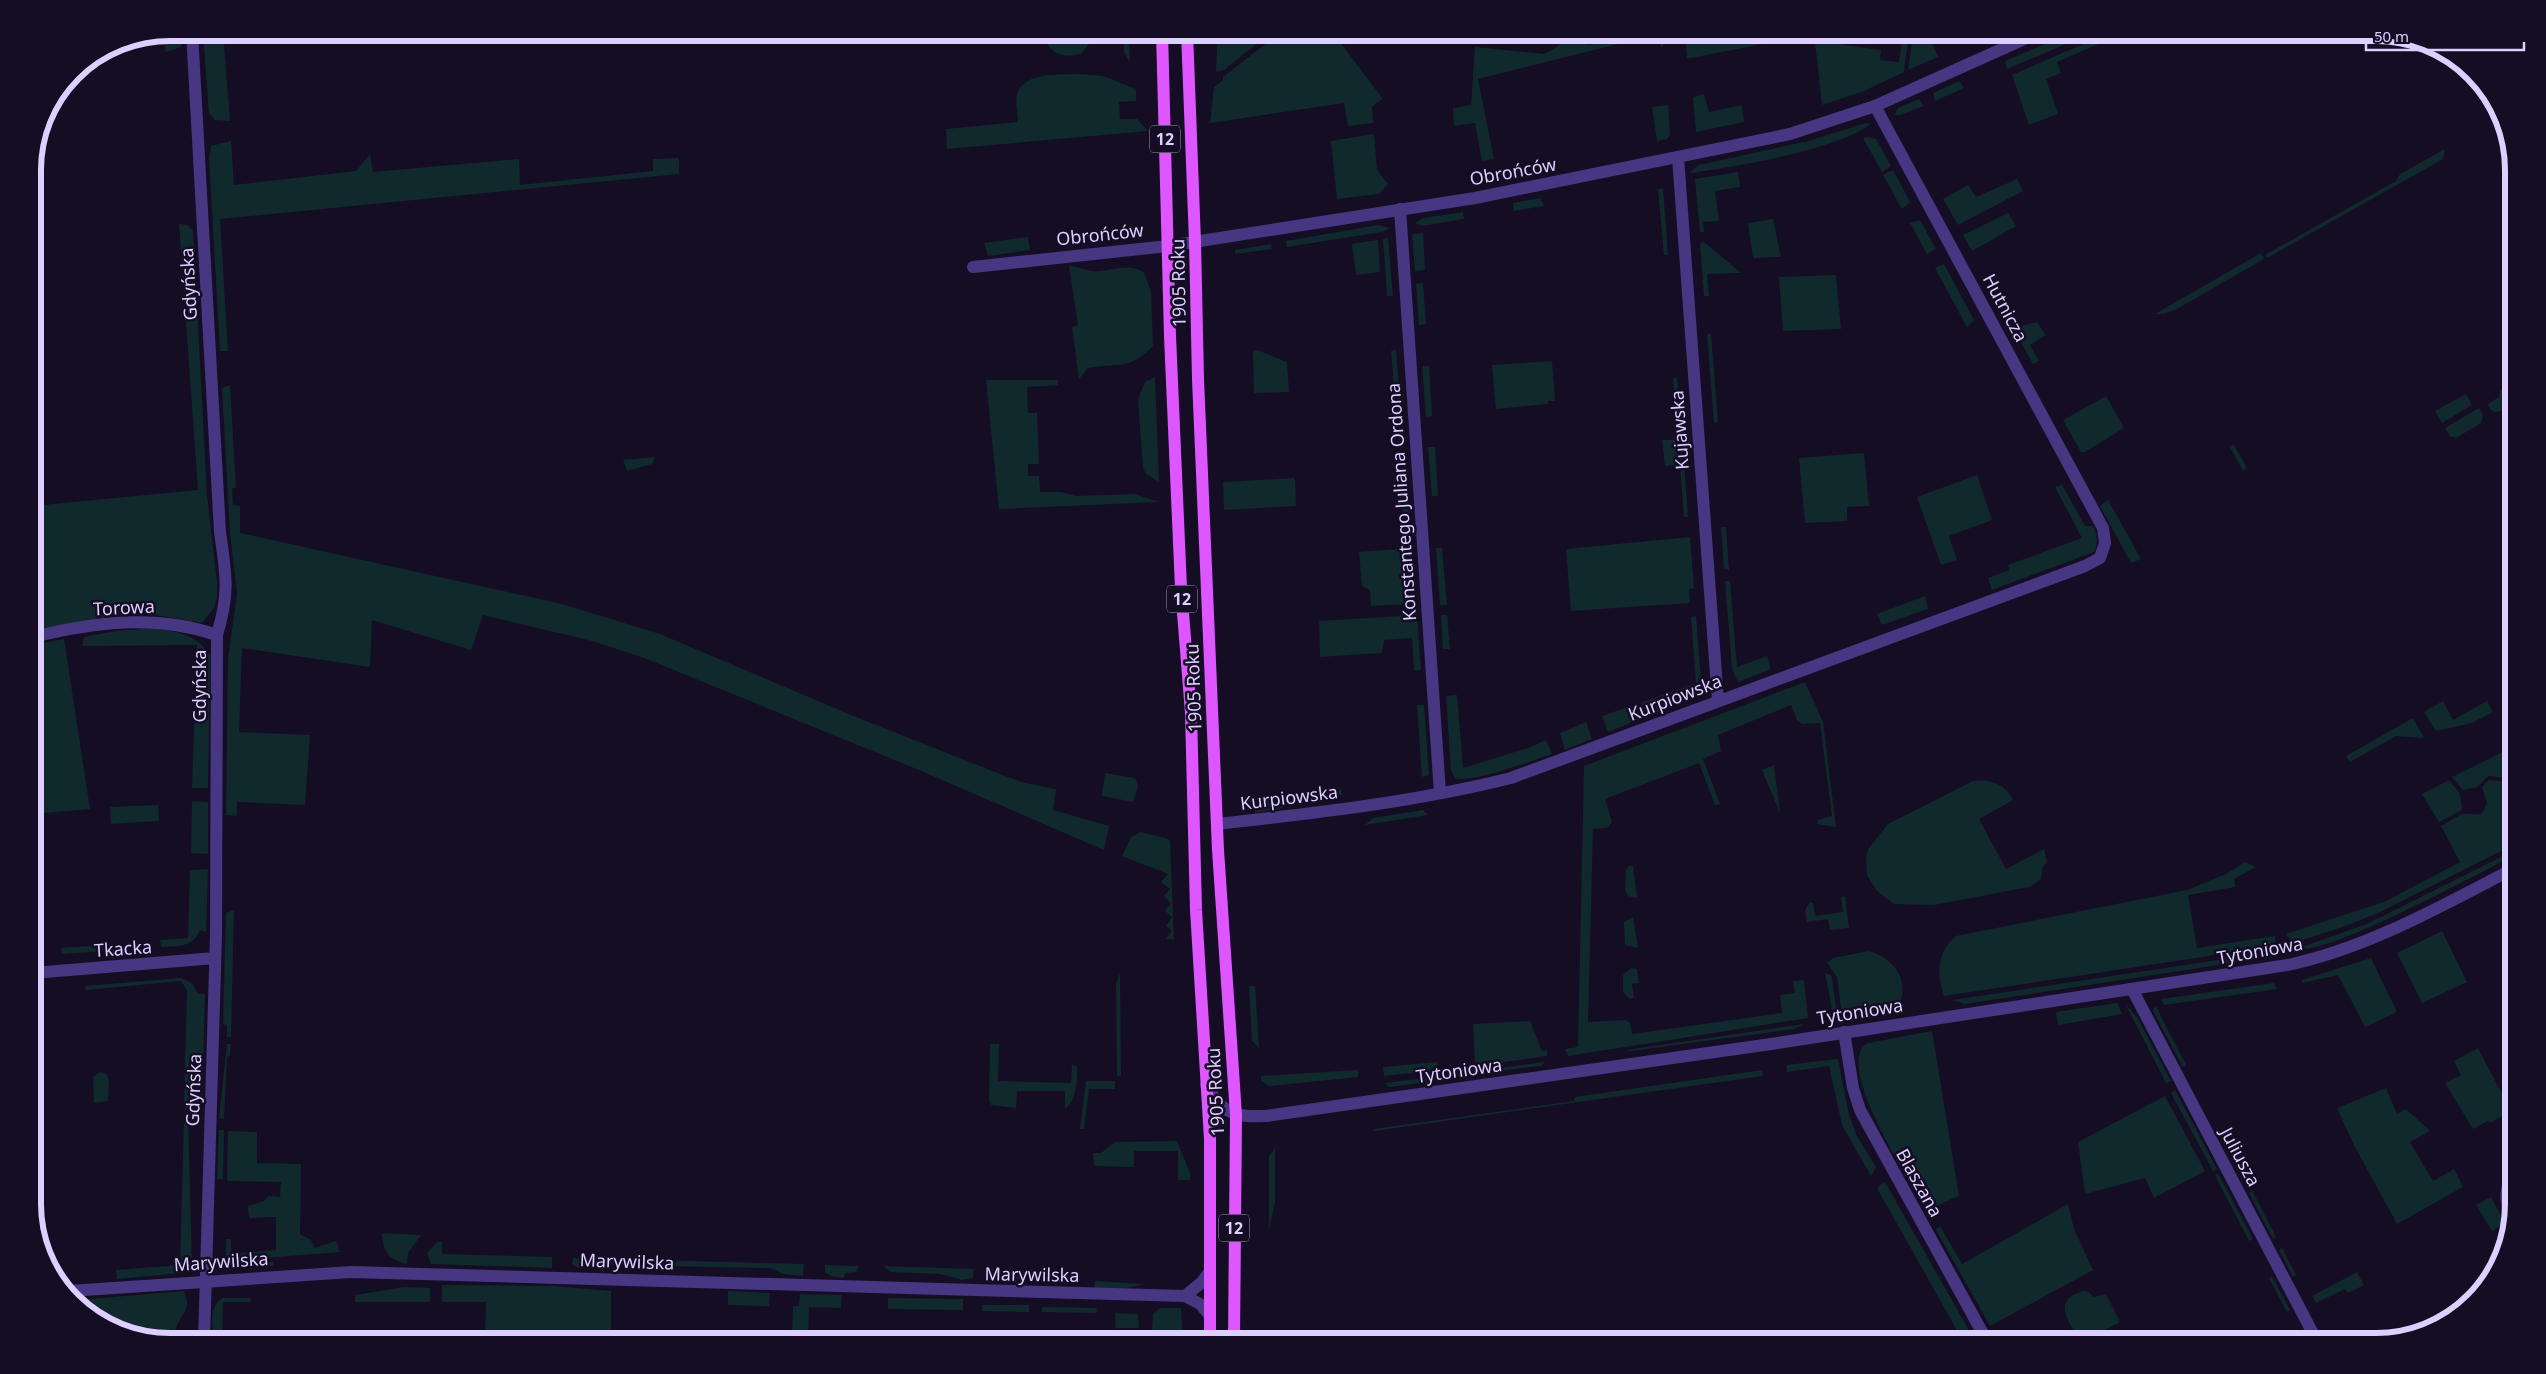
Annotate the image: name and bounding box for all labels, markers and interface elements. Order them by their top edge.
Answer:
scale bar [2366,20,2524,52]
text: 50 m [2374,26,2409,46]
road number: 12 [1150,126,1180,152]
street label: Obrońców [1468,152,1558,190]
street label: Obrońców [1055,217,1145,251]
street label: 1905 Roku [1165,238,1191,328]
street label: Gdyńska [174,247,202,321]
street label: Hutnicza [1978,269,2034,346]
street label: Konstantego Juliana Ordona [1381,382,1421,622]
street label: Kujawska [1664,390,1694,471]
road number: 12 [1167,586,1197,612]
street label: Torowa [93,593,155,621]
street label: 1905 Roku [1179,643,1207,733]
street label: Gdyńska [187,650,211,722]
street label: Kurpiowska [1624,668,1725,726]
street label: Kurpiowska [1239,779,1339,815]
street label: Tytoniowa [2215,931,2305,969]
street label: Tkacka [93,934,153,962]
street label: Tytoniowa [1815,992,1905,1030]
street label: 1905 Roku [1201,1047,1229,1137]
street label: Tytoniowa [1414,1052,1503,1088]
street label: Gdyńska [180,1053,206,1127]
street label: Juliusza [2214,1121,2266,1190]
street label: Blaszana [1891,1144,1949,1221]
road number: 12 [1219,1214,1249,1242]
street label: Marywilska [173,1246,269,1276]
street label: Marywilska [579,1247,675,1275]
street label: Marywilska [984,1261,1080,1287]

